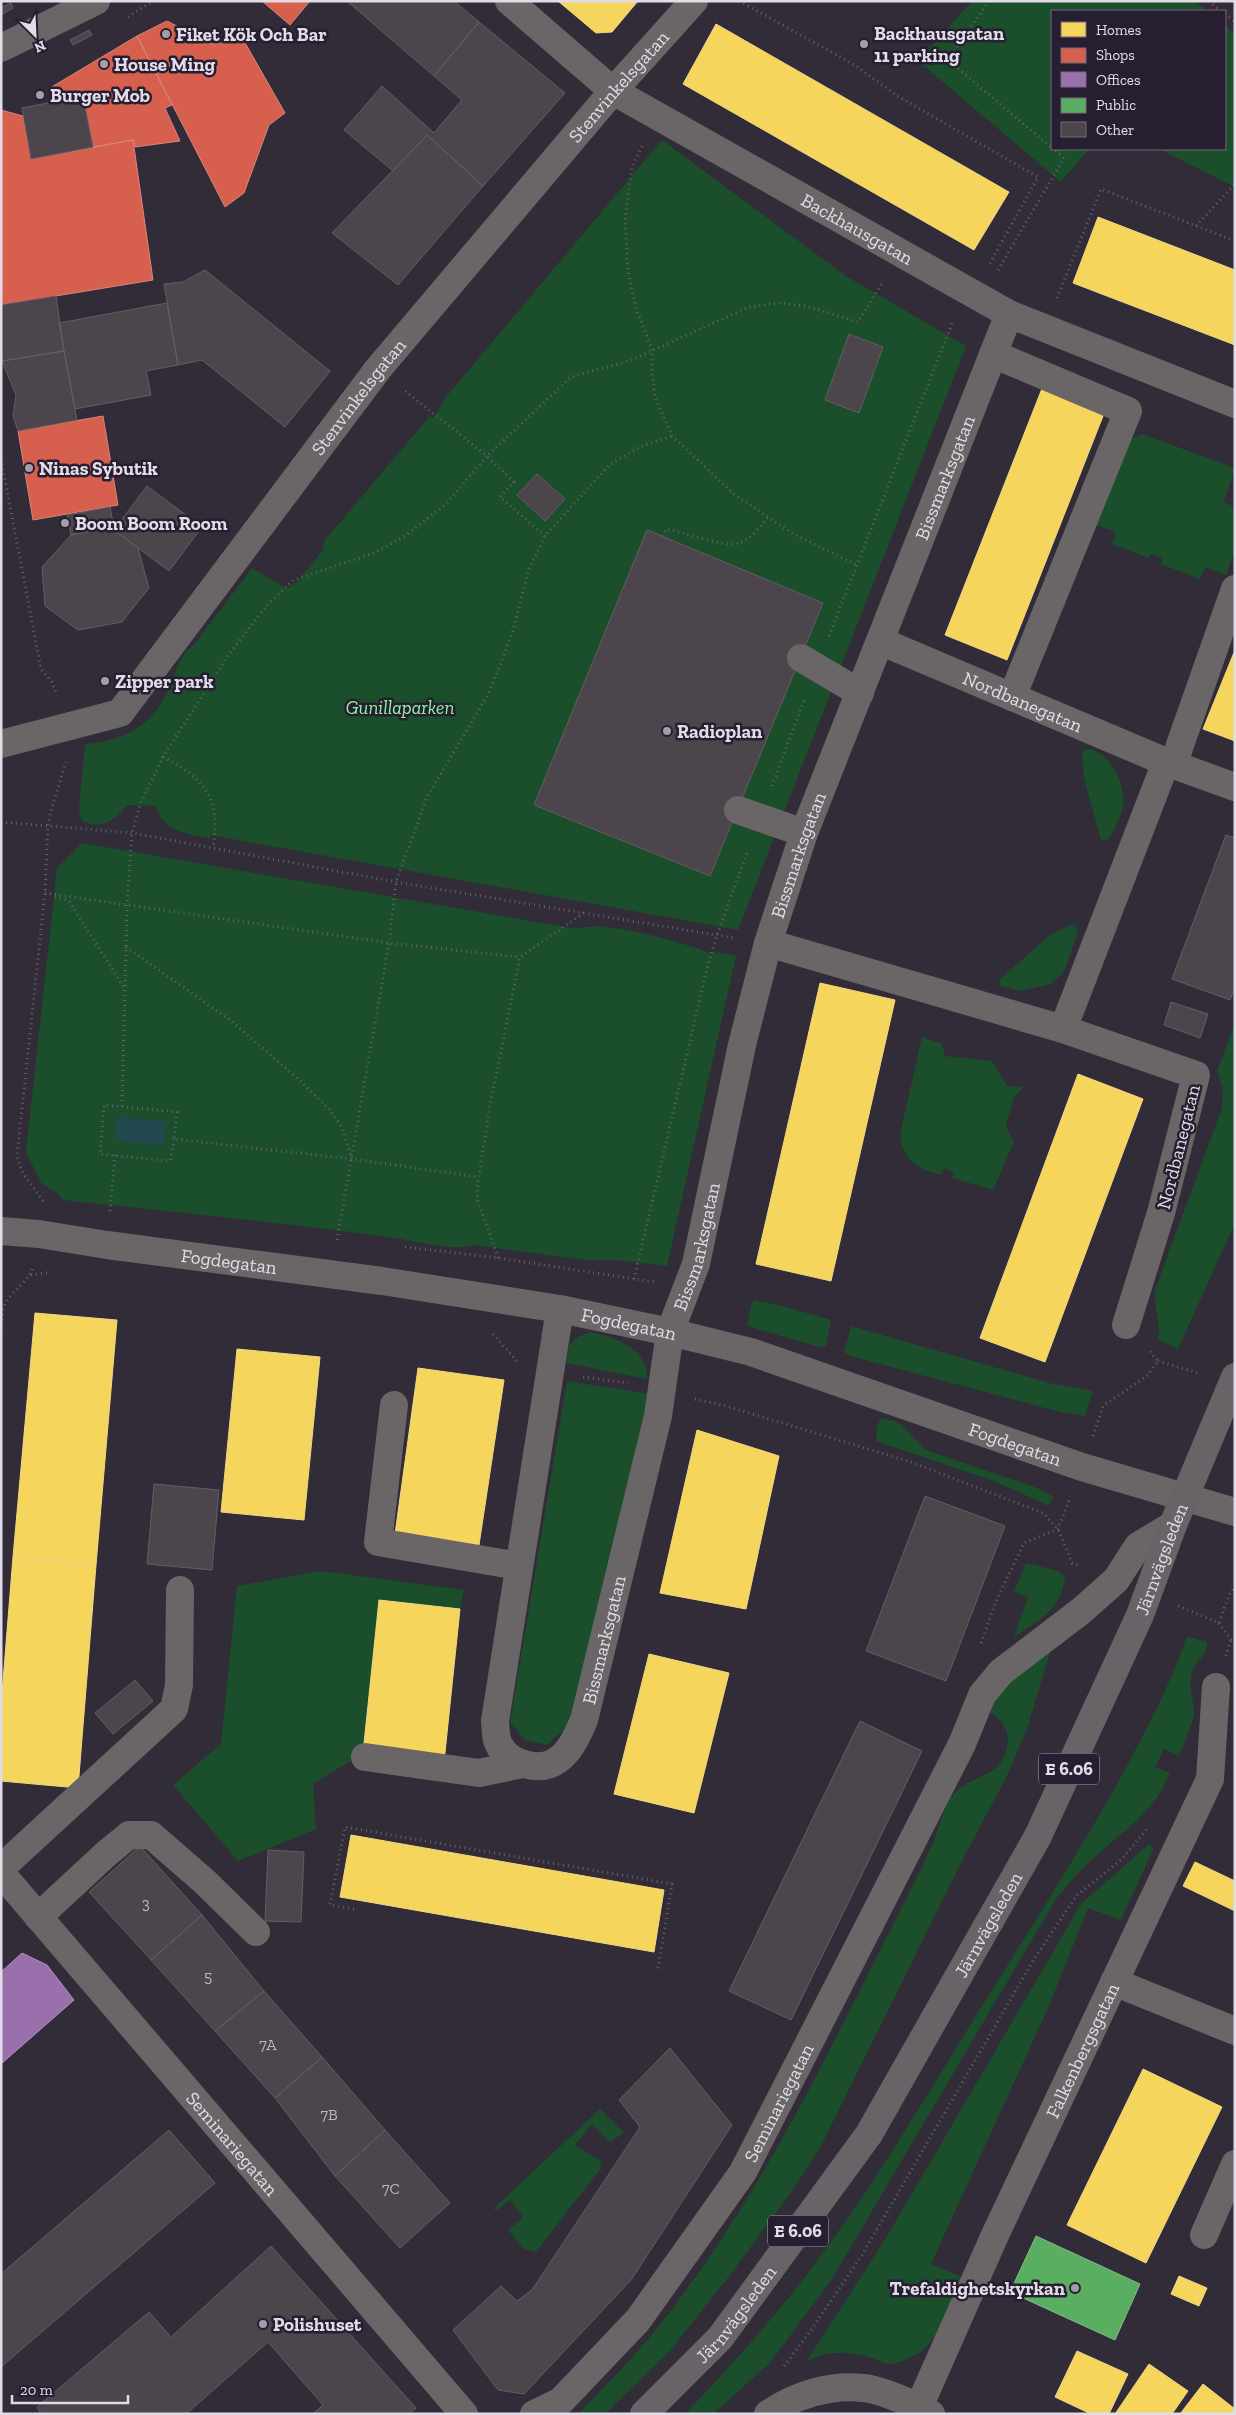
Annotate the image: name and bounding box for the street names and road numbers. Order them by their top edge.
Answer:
street label: Stenvinkelsgatan [564,26,674,147]
street label: Backhausgatan [797,188,917,270]
street label: Stenvinkelsgatan [306,334,411,460]
street label: Bissmarksgatan [910,412,980,543]
street label: Nordbanegatan [959,666,1086,737]
street label: Bissmarksgatan [766,789,831,921]
street label: Nordbanegatan [1152,1082,1205,1212]
street label: Bissmarksgatan [668,1180,725,1314]
street label: Fogdegatan [180,1244,278,1279]
street label: Fogdegatan [579,1303,679,1345]
street label: Fogdegatan [966,1418,1064,1471]
street label: Järnvägsleden [1130,1500,1193,1618]
street label: Bissmarksgatan [577,1573,631,1707]
road number: E 6.06 [1039,1754,1099,1785]
street label: Järnvägsleden [949,1868,1027,1982]
street label: Falkenbergsgatan [1041,1979,1124,2122]
street label: Seminariegatan [739,2040,819,2166]
street label: Seminariegatan [181,2087,283,2201]
road number: E 6.06 [768,2216,828,2246]
street label: Järnvägsleden [691,2261,781,2368]

